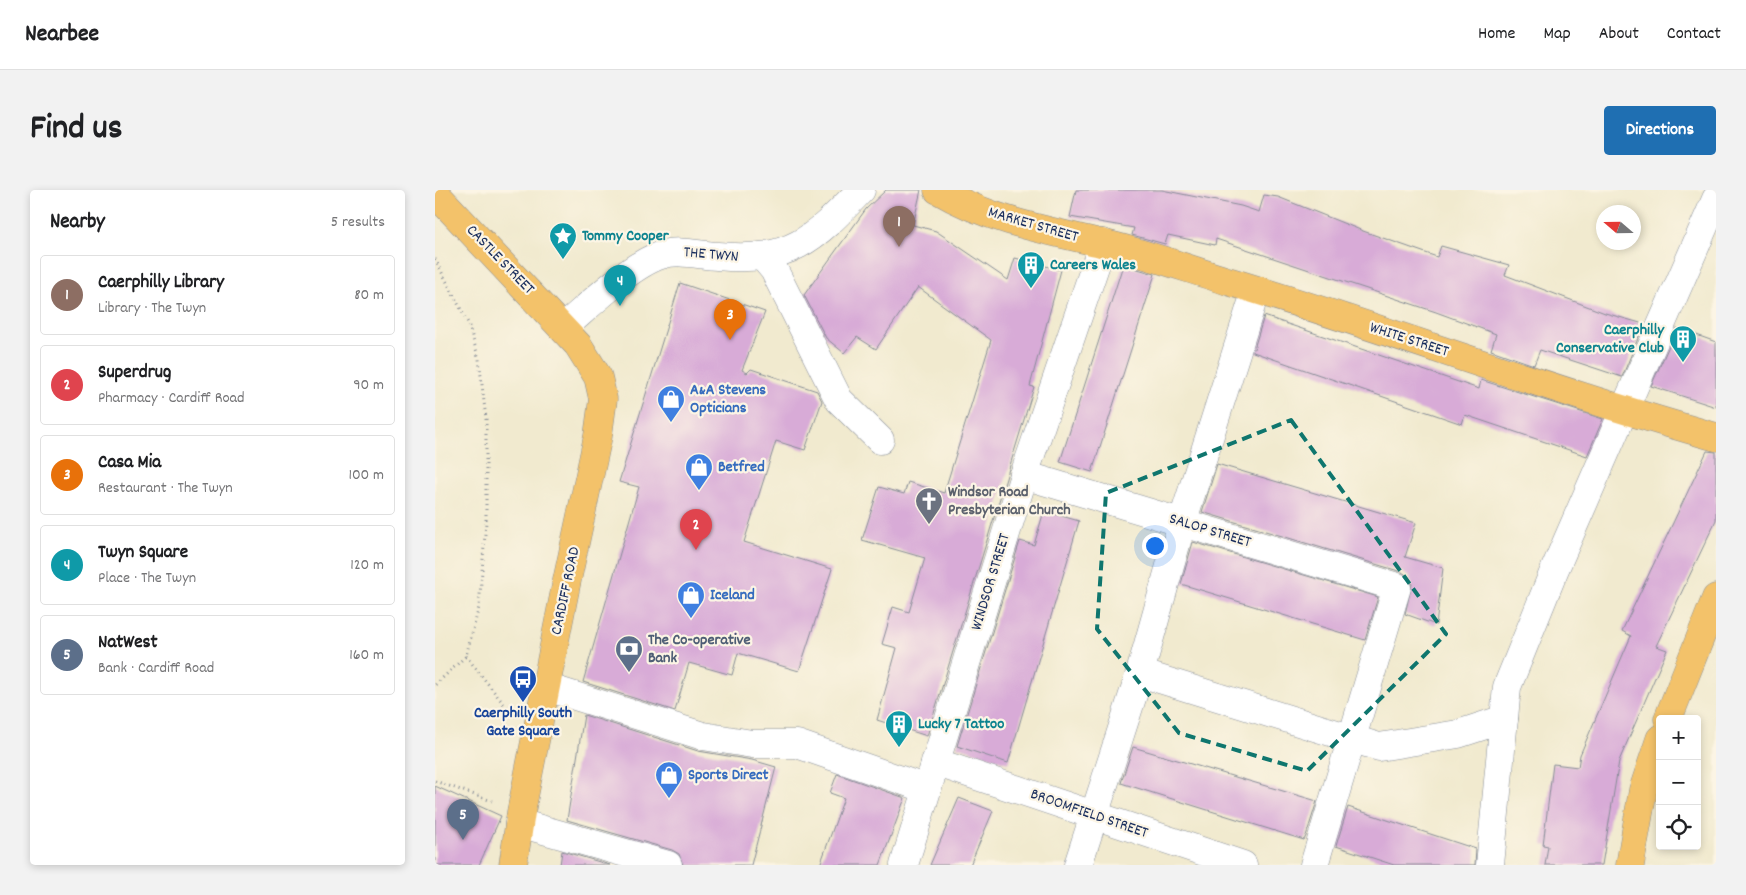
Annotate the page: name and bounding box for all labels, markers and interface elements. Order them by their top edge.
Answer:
text: Nearbee [25,18,99,52]
text: Home [1478,22,1515,47]
text: Map [1543,22,1571,47]
text: About [1599,22,1639,47]
text: Contact [1667,22,1721,47]
text: Find us [30,105,122,155]
button: Directions [1604,106,1716,155]
street label: MARKET STREET [985,201,1081,249]
north arrow [1596,205,1641,250]
pin: 1 [883,206,915,247]
text: Nearby [50,208,105,238]
text: 5 results [331,211,385,234]
street label: CASTLE STREET [461,220,540,301]
place icon: Tommy Cooper [548,221,578,260]
place label: Tommy Cooper [582,225,670,248]
street label: THE TWYN [683,241,739,269]
building icon: Careers Wales [1016,250,1046,289]
place label: Careers Wales [1050,254,1136,277]
pin: 4 [604,265,636,306]
text: Caerphilly Library [98,270,224,297]
text: 1 [65,284,69,307]
text: 80 m [354,284,384,307]
text: Library · The Twyn [98,297,206,320]
pin: 3 [714,299,746,340]
street label: WHITE STREET [1367,316,1452,364]
place label: Caerphilly Conservative Club [1556,319,1666,360]
building icon: Caerphilly Conservative Club [1668,324,1698,363]
text: Superdrug [98,360,171,387]
text: 2 [64,374,71,397]
text: 90 m [353,374,384,397]
place label: A&A Stevens Opticians [690,379,766,420]
shop icon: A&A Stevens Opticians [656,384,686,423]
text: Pharmacy · Cardiff Road [98,387,245,410]
text: Casa Mia [98,450,161,477]
shop icon: Betfred [684,452,714,491]
place label: Betfred [718,456,765,479]
text: 3 [63,464,71,487]
text: 100 m [348,464,384,487]
text: Restaurant · The Twyn [98,477,233,500]
place label: Windsor Road Presbyterian Church [948,481,1071,522]
church icon: Windsor Road Presbyterian Church [914,486,944,525]
street label: SALOP STREET [1166,508,1254,555]
pin: 2 [680,509,712,550]
street label: WINDSOR STREET [965,530,1017,633]
your location [1142,533,1168,559]
text: Twyn Square [98,540,188,567]
street label: CARDIFF ROAD [545,545,587,637]
text: 4 [64,554,70,577]
text: 120 m [350,554,384,577]
text: Place · The Twyn [98,567,196,590]
shop icon: Iceland [676,580,706,619]
place label: Iceland [710,584,755,607]
place label: The Co-operative Bank [648,629,750,670]
text: NatWest [98,630,158,657]
bank icon: The Co-operative Bank [614,634,644,673]
text: 5 [63,644,71,667]
text: 160 m [349,644,384,667]
text: Bank · Cardiff Road [98,657,214,680]
bus stop icon: Caerphilly South Gate Square [508,664,538,703]
place label: Caerphilly South Gate Square [474,702,572,743]
building icon: Lucky 7 Tattoo [884,709,914,748]
place label: Lucky 7 Tattoo [918,713,1004,736]
map controls [1656,715,1701,850]
button: + [1656,715,1701,760]
shop icon: Sports Direct [654,760,684,799]
button: − [1656,760,1701,805]
place label: Sports Direct [688,764,768,787]
street label: BROOMFIELD STREET [1027,783,1152,845]
pin: 5 [447,799,479,840]
button: locate [1656,805,1701,850]

